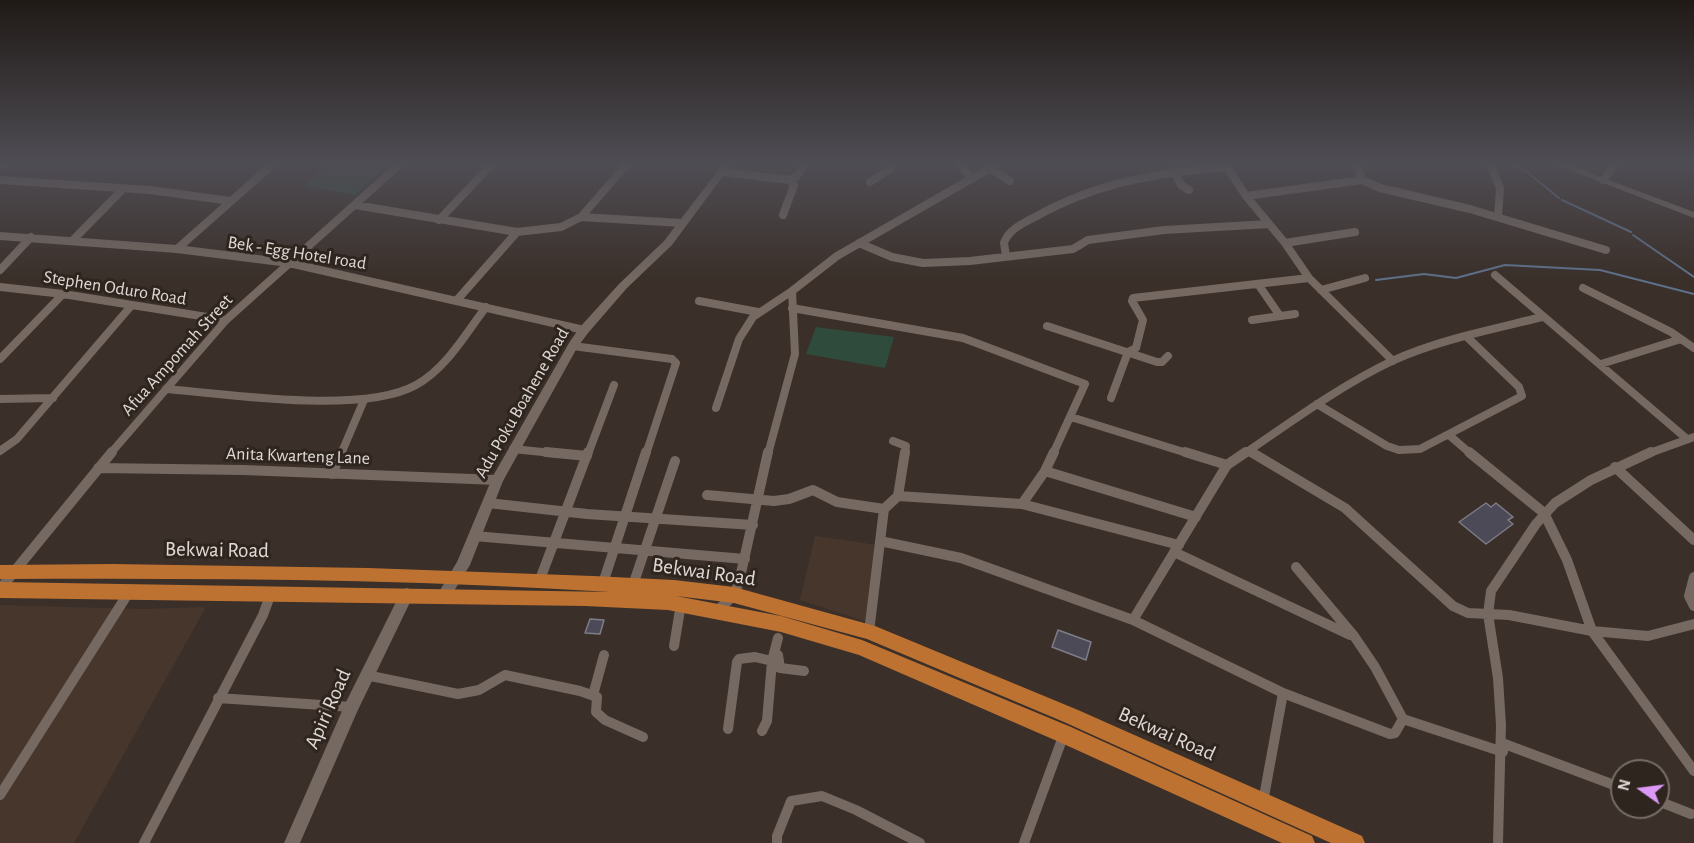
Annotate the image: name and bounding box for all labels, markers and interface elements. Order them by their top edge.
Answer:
street label: Bek - Egg Hotel road [226,231,368,275]
street label: Stephen Oduro Road [42,266,188,310]
street label: Afua Ampomah Street [117,290,237,420]
street label: Adu Poku Boahene Road [470,324,574,482]
street label: Anita Kwarteng Lane [226,443,370,469]
street label: Bekwai Road [165,536,269,564]
street label: Bekwai Road [651,552,757,592]
street label: Apiri Road [299,665,357,753]
street label: Bekwai Road [1114,701,1220,767]
north arrow [1610,759,1670,819]
text: N [1615,778,1634,792]

